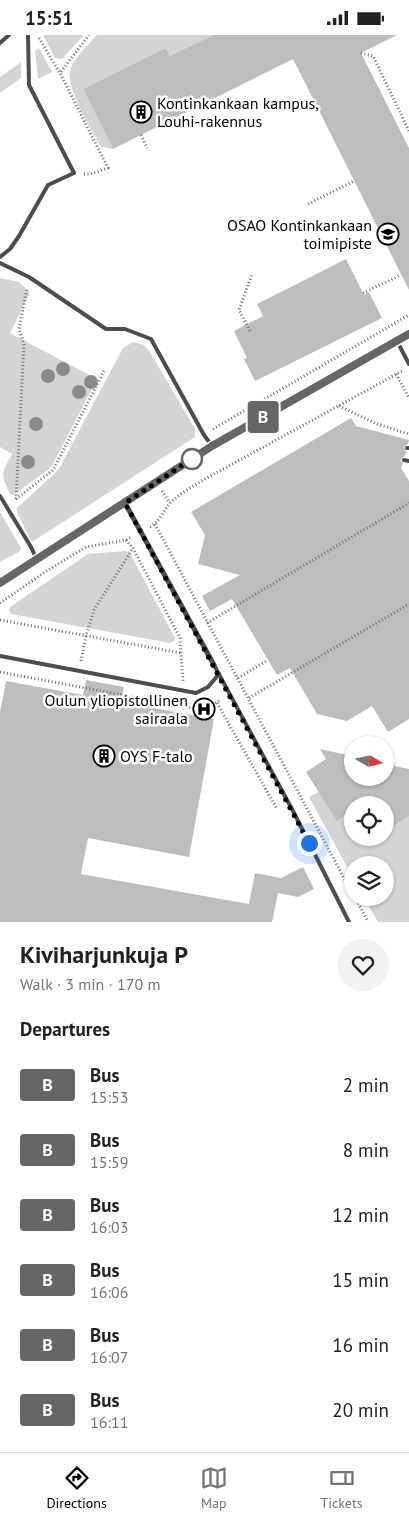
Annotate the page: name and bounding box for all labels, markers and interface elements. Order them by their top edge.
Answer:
text: 15:51 [25,6,73,30]
place label: Kontinkankaan kampus, Louhi-rakennus [157,93,319,131]
building icon: Kontinkankaan kampus, Louhi-rakennus [129,100,153,124]
place label: OSAO Kontinkankaan toimipiste [227,215,372,253]
school or university icon: OSAO Kontinkankaan toimipiste [376,222,400,246]
line badge: B [247,401,279,433]
text: B [258,405,268,428]
unlabelled marker [181,448,203,470]
place label: Oulun yliopistollinen sairaala [45,690,188,728]
hospital icon: Oulun yliopistollinen sairaala [192,697,216,721]
north arrow [344,736,394,786]
map controls [344,736,394,906]
building icon: OYS F-talo [92,744,116,768]
place label: OYS F-talo [120,746,193,766]
button: locate [344,796,394,846]
your location [297,831,322,856]
button: layers [344,856,394,906]
text: Kiviharjunkuja P [20,939,188,970]
button: heart [337,939,389,991]
text: Walk · 3 min · 170 m [20,974,160,994]
text: Departures [20,1017,110,1041]
text: Bus [90,1063,119,1087]
text: B [42,1073,53,1096]
text: 2 min [343,1073,389,1097]
text: 15:53 [90,1087,128,1107]
text: Bus [90,1128,119,1152]
text: B [42,1138,53,1161]
text: 8 min [343,1138,389,1162]
text: 15:59 [90,1152,128,1172]
text: Bus [90,1193,119,1217]
text: B [42,1203,53,1226]
text: 12 min [332,1203,389,1227]
text: 16:03 [90,1217,128,1237]
text: Bus [90,1258,119,1282]
text: B [42,1268,53,1291]
text: 15 min [332,1268,389,1292]
text: 16:06 [90,1282,128,1302]
text: Bus [90,1323,119,1347]
text: B [42,1333,53,1356]
text: 16 min [332,1333,389,1357]
text: 16:07 [90,1347,128,1367]
text: Bus [90,1388,119,1412]
text: B [42,1398,53,1421]
text: 20 min [332,1398,389,1422]
text: 16:11 [90,1412,128,1432]
tab: Directions [46,1464,107,1512]
tab: Map [200,1464,228,1512]
tab: Tickets [320,1464,363,1512]

